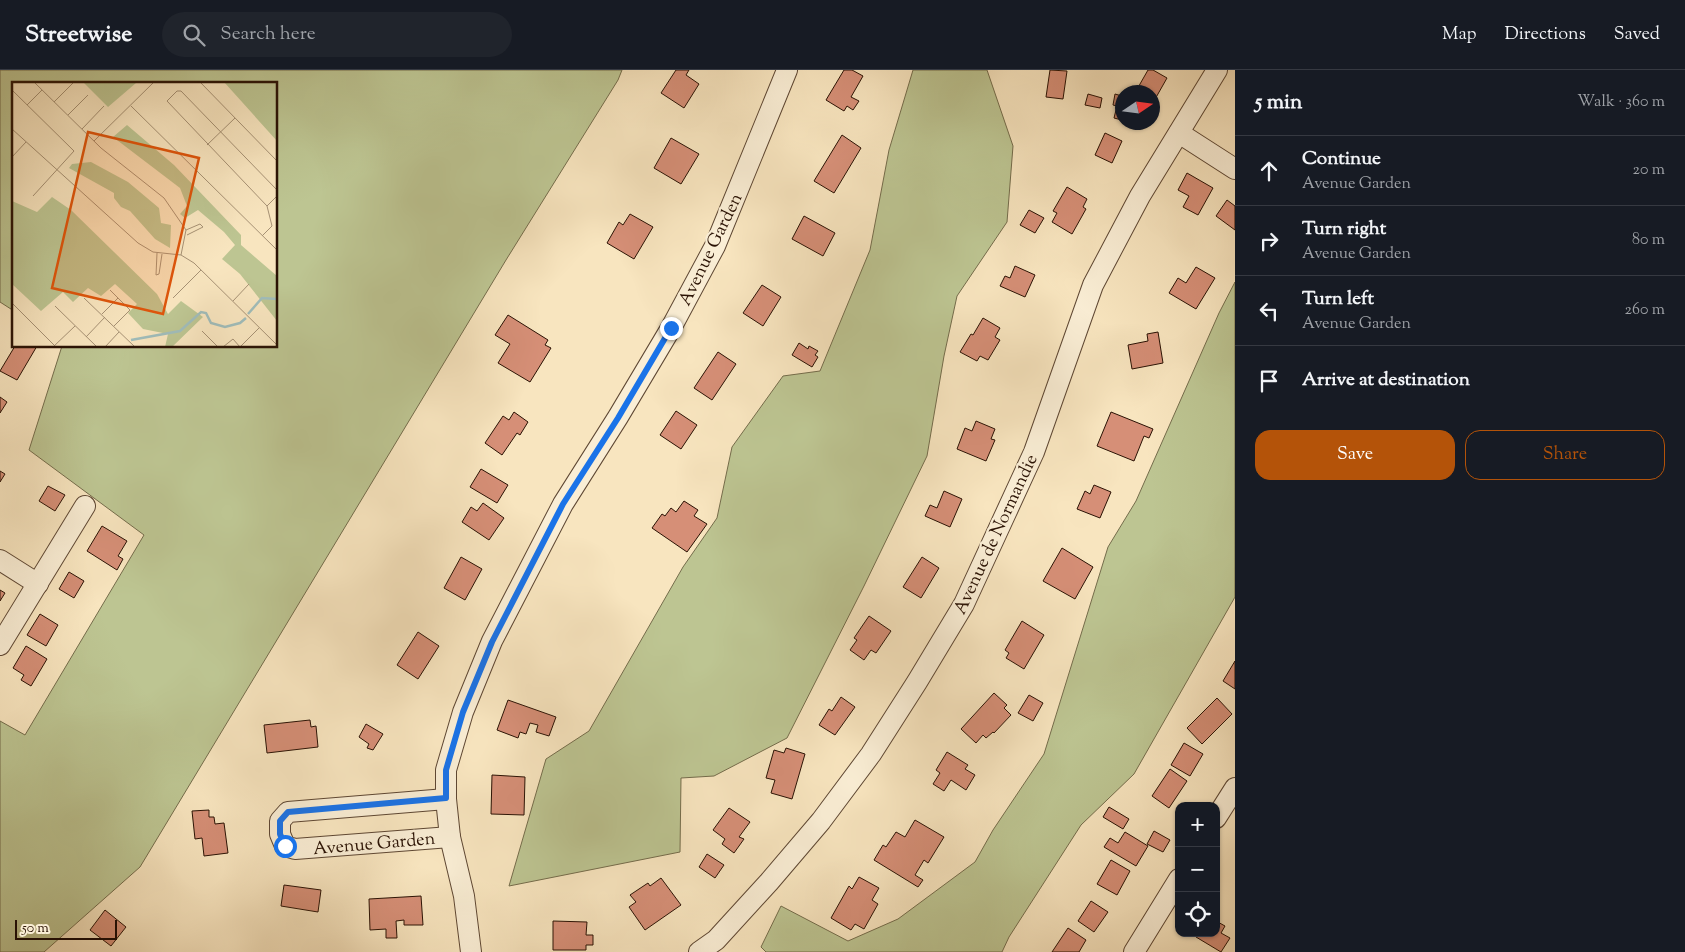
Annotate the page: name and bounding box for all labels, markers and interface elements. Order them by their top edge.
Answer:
search box [162,12,512,57]
text: Streetwise [25,18,132,52]
icon: search [180,21,208,49]
text: Search here [220,21,316,48]
text: Map [1442,22,1477,48]
text: Directions [1505,22,1586,48]
text: Saved [1614,22,1660,48]
inset map [12,82,278,348]
north arrow [1115,85,1160,130]
text: 5 min [1255,88,1302,118]
text: Walk · 360 m [1577,91,1665,114]
text: Continue [1302,146,1381,173]
icon: ahead [1255,157,1283,185]
text: 20 m [1632,159,1665,182]
text: Avenue Garden [1302,173,1411,196]
street label: Avenue Garden [673,189,750,311]
text: Turn right [1302,216,1386,243]
icon: right [1255,227,1283,255]
text: 80 m [1632,229,1665,252]
text: Avenue Garden [1302,243,1411,266]
text: Turn left [1302,286,1374,313]
icon: left [1255,297,1283,325]
text: 260 m [1624,299,1665,322]
text: Avenue Garden [1302,313,1411,336]
route end [660,317,683,340]
icon: arrive [1255,367,1283,395]
text: Arrive at destination [1302,367,1470,394]
button: Save [1255,430,1455,480]
button: Share [1465,430,1665,480]
street label: Avenue de Normandie [948,450,1045,619]
map controls [1175,802,1220,937]
button: + [1175,802,1220,847]
street label: Avenue Garden [312,827,437,863]
route start [274,835,297,858]
button: − [1175,847,1220,892]
button: locate [1175,892,1220,937]
scale bar [15,917,118,940]
text: 50 m [22,919,49,939]

